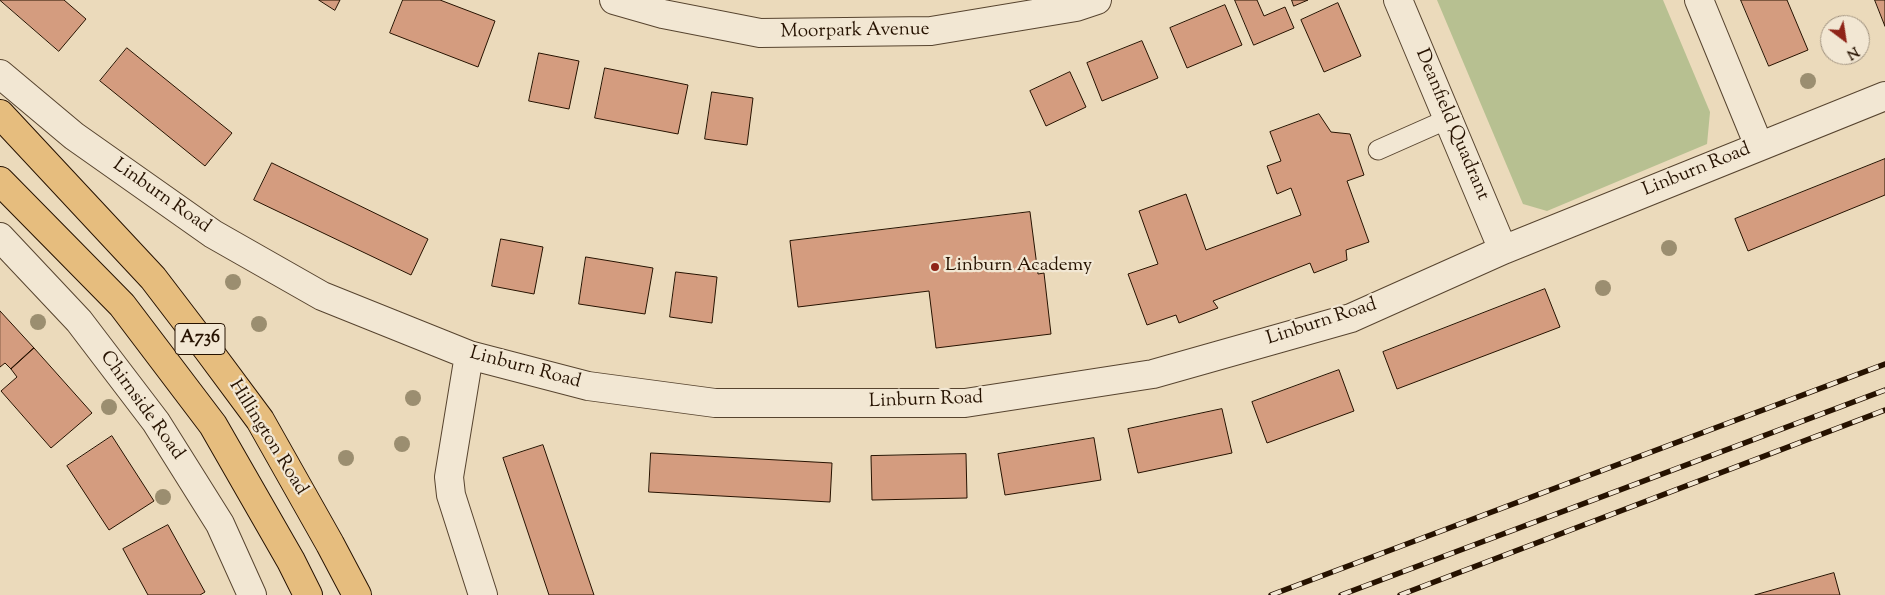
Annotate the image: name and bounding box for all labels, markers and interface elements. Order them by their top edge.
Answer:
north arrow [1820,15,1870,65]
street label: Moorpark Avenue [780,19,930,45]
text: N [1842,41,1862,63]
street label: Deanfield Quadrant [1409,46,1493,204]
street label: Linburn Road [1640,139,1754,203]
street label: Linburn Road [108,155,214,239]
place label: Linburn Academy [945,256,1092,278]
marker: Linburn Academy [929,261,941,273]
street label: Linburn Road [1264,294,1380,352]
road number: A736 [175,324,225,354]
street label: Linburn Road [467,343,583,395]
street label: Chirnside Road [94,347,188,465]
street label: Hillington Road [222,376,312,500]
street label: Linburn Road [868,388,984,414]

